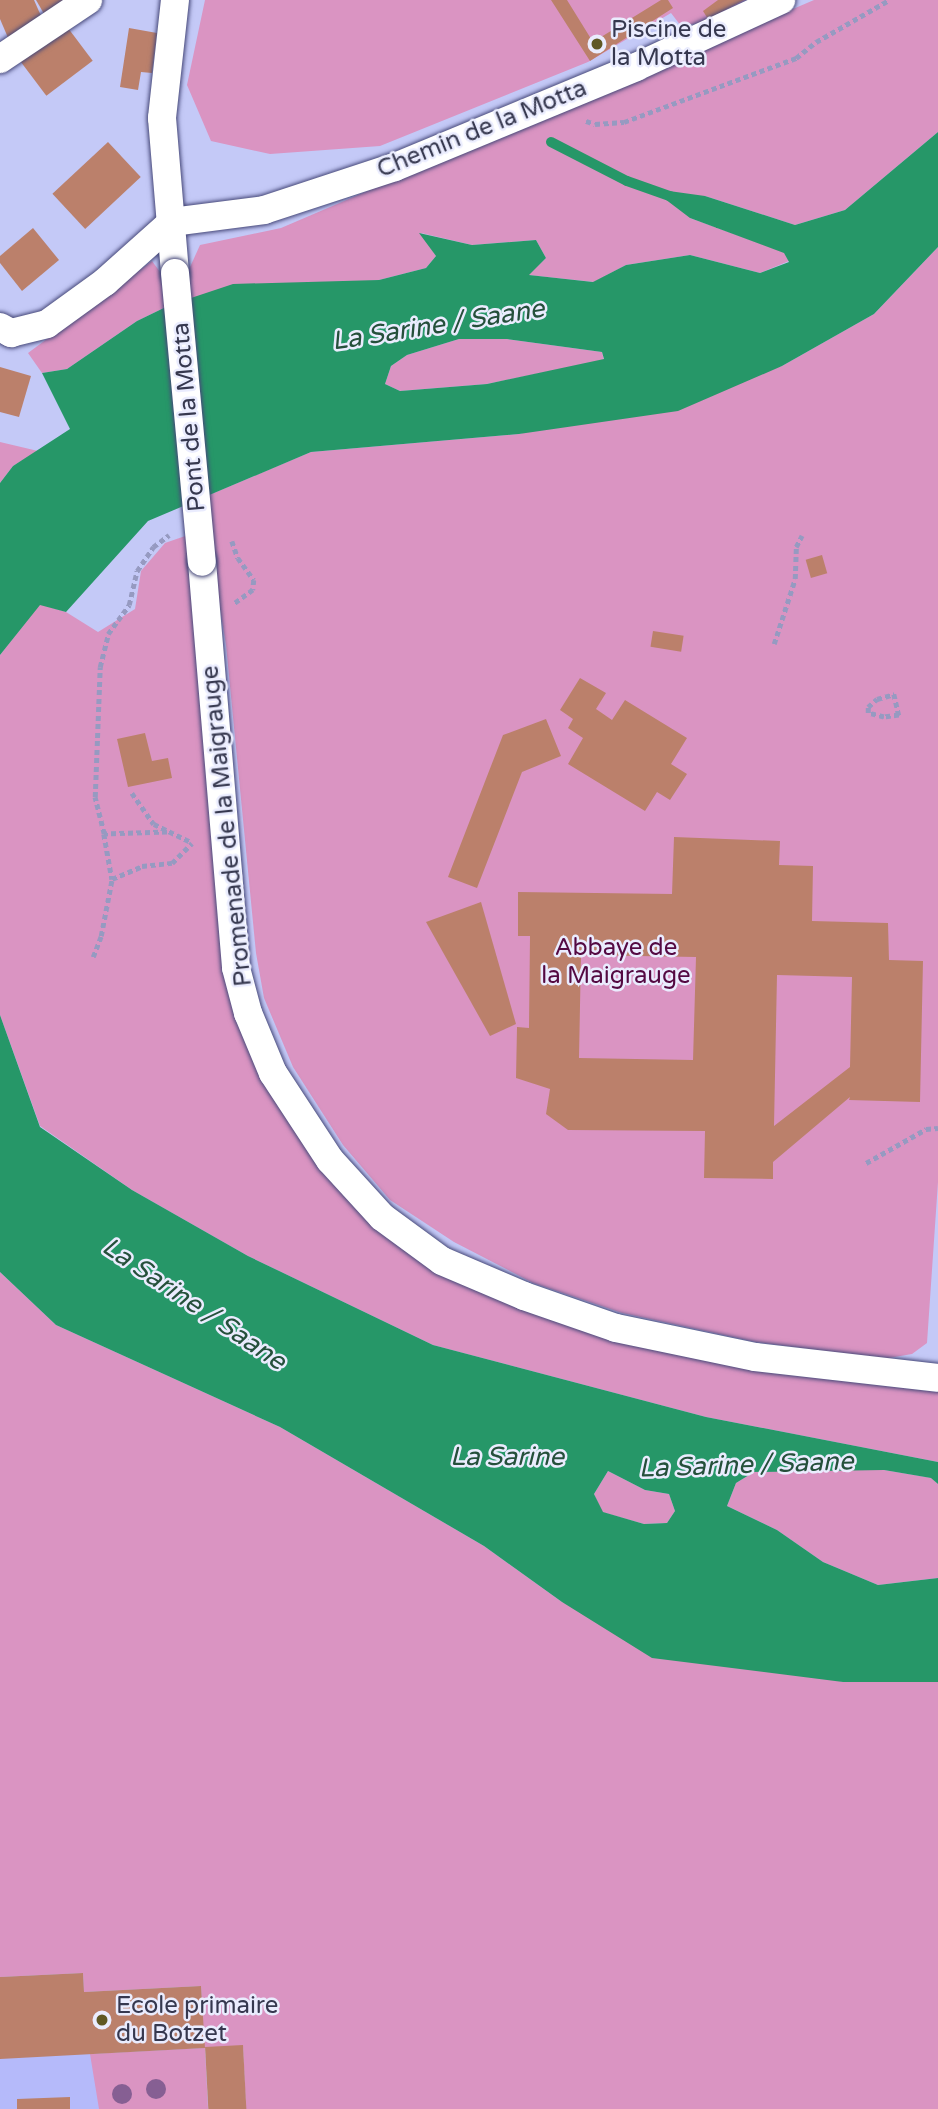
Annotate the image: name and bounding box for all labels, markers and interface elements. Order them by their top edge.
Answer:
place label: Piscine de la Motta [611,16,726,72]
marker: Piscine de la Motta [589,36,605,52]
street label: Chemin de la Motta [373,74,591,184]
water label: La Sarine / Saane [329,293,547,357]
street label: Pont de la Motta [166,321,212,513]
street label: Promenade de la Maigrauge [196,664,258,988]
park label: Abbaye de la Maigrauge [541,934,691,990]
water label: La Sarine / Saane [96,1231,292,1377]
water label: La Sarine [450,1441,564,1473]
water label: La Sarine / Saane [638,1446,854,1484]
place label: Ecole primaire du Botzet [116,1992,278,2048]
marker: Ecole primaire du Botzet [94,2012,110,2028]

